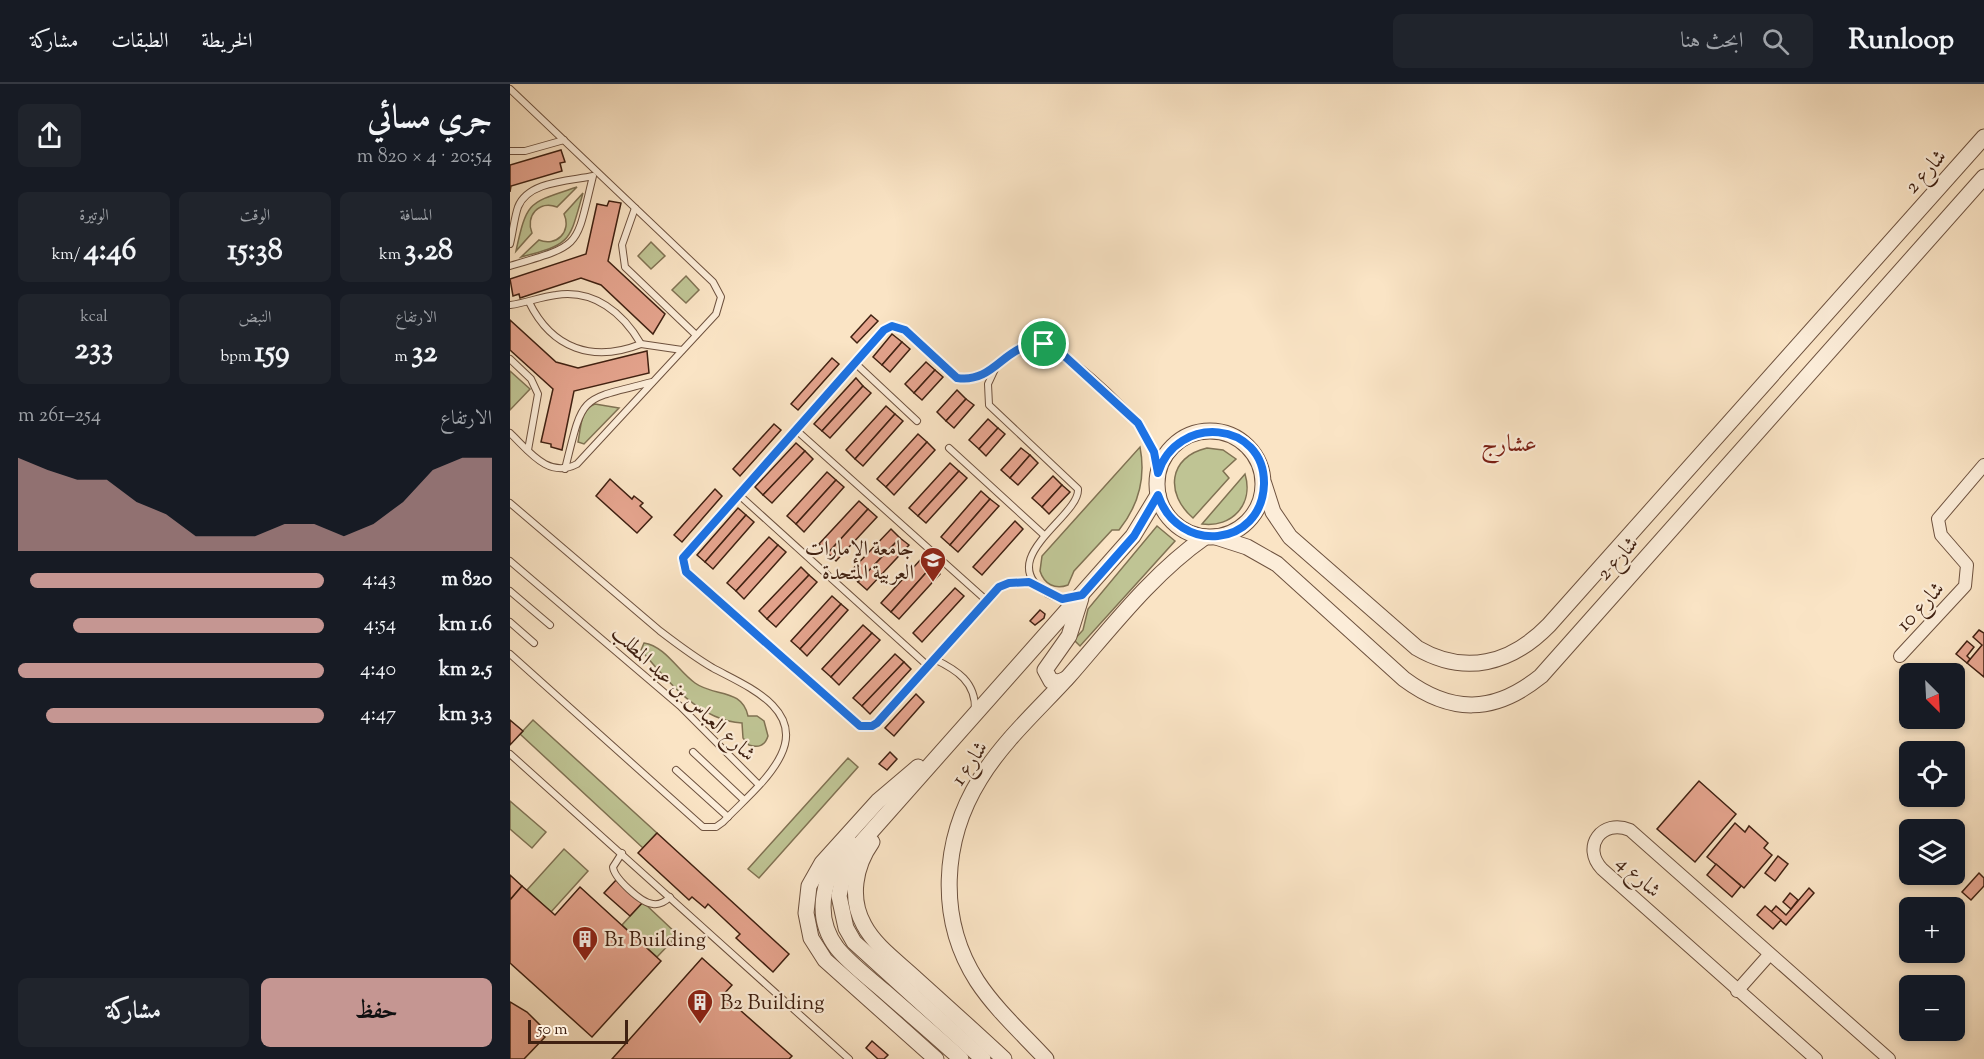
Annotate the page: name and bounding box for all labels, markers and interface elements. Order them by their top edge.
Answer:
search box [1393,14,1813,68]
text: Runloop [1849,21,1954,61]
icon: search [1759,25,1792,58]
text: ابحث هنا [1680,26,1744,58]
text: مشاركة [30,27,78,57]
text: الطبقات [111,27,168,57]
text: الخريطة [201,27,253,57]
text: جري مسائي [367,96,492,144]
button: share [18,104,81,167]
text: 20:54 · 4 × 820 m [357,143,492,172]
street label: شارع 2 [1898,143,1955,202]
text: الوتيرة [79,205,109,228]
text: الوقت [240,205,270,228]
text: المسافة [400,205,432,228]
text: 4:46 [84,230,136,273]
text: 15:38 [227,230,283,273]
text: 3.28 [404,230,453,273]
text: /km [52,244,84,267]
text: km [379,244,404,267]
text: kcal [80,306,108,329]
text: النبض [239,307,271,330]
text: الارتفاع [395,307,437,330]
pin [1018,318,1069,369]
icon: arrive [1027,327,1060,360]
text: 233 [75,329,113,372]
text: 159 [255,332,290,375]
text: 32 [411,332,437,375]
text: bpm [220,346,255,369]
text: m [395,346,411,369]
text: 254–261 m [18,402,101,431]
text: الارتفاع [440,405,492,434]
district label: عشارج [1481,428,1537,464]
street label: شارع 2 [1590,530,1647,589]
place label: جامعة الإمارات العربية المتحدة [805,535,914,589]
school or university icon: جامعة الإمارات العربية المتحدة [918,545,948,583]
text: 4:43 [363,566,396,595]
text: 820 m [441,566,492,595]
street label: شارع 10 [1890,576,1953,640]
text: 4:54 [364,611,396,640]
text: 1.6 km [439,611,492,640]
street label: شارع العباس بن عبد المطلب [603,619,762,770]
text: 4:40 [360,656,396,685]
text: 2.5 km [439,656,492,685]
north arrow [1899,663,1965,729]
map controls [1899,663,1965,1041]
text: 4:47 [361,701,396,730]
text: 3.3 km [439,701,492,730]
street label: شارع 1 [945,736,997,793]
button: locate [1899,741,1965,807]
button: layers [1899,819,1965,885]
street label: شارع 4 [1608,849,1667,907]
button: + [1899,897,1965,963]
building icon: B1 Building [570,924,600,962]
place label: B1 Building [604,926,706,956]
button: − [1899,975,1965,1041]
button: مشاركة [18,978,249,1047]
button: حفظ [261,978,492,1047]
building icon: B2 Building [685,987,715,1025]
place label: B2 Building [720,989,825,1019]
scale bar [528,1017,628,1044]
text: 50 m [537,1019,568,1042]

